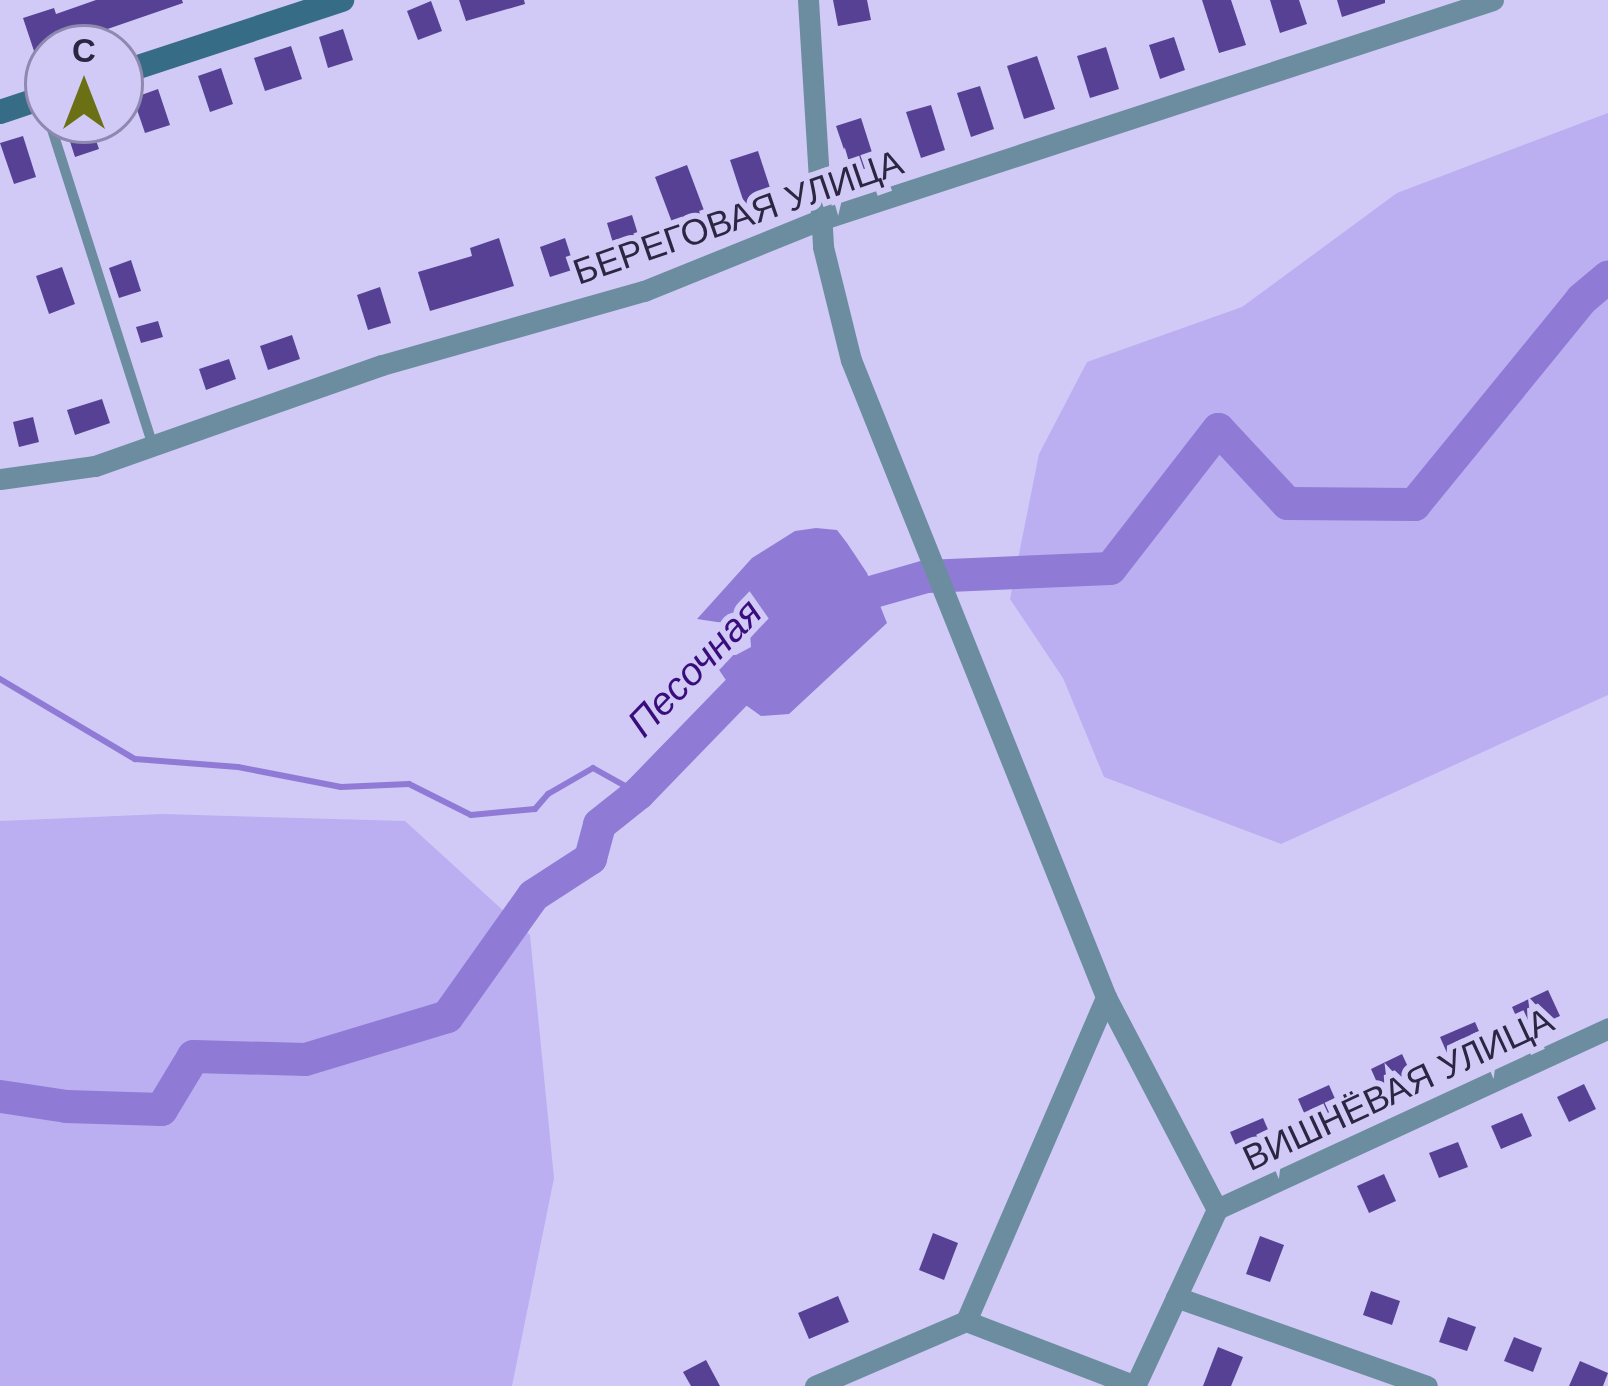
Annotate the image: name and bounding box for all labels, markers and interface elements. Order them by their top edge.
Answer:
north arrow [24,24,144,144]
text: С [72,32,96,69]
street label: БЕРЕГОВАЯ УЛИЦА [567,140,909,294]
water label: Песочная [618,589,772,747]
street label: ВИШНЁВАЯ УЛИЦА [1236,998,1560,1180]

